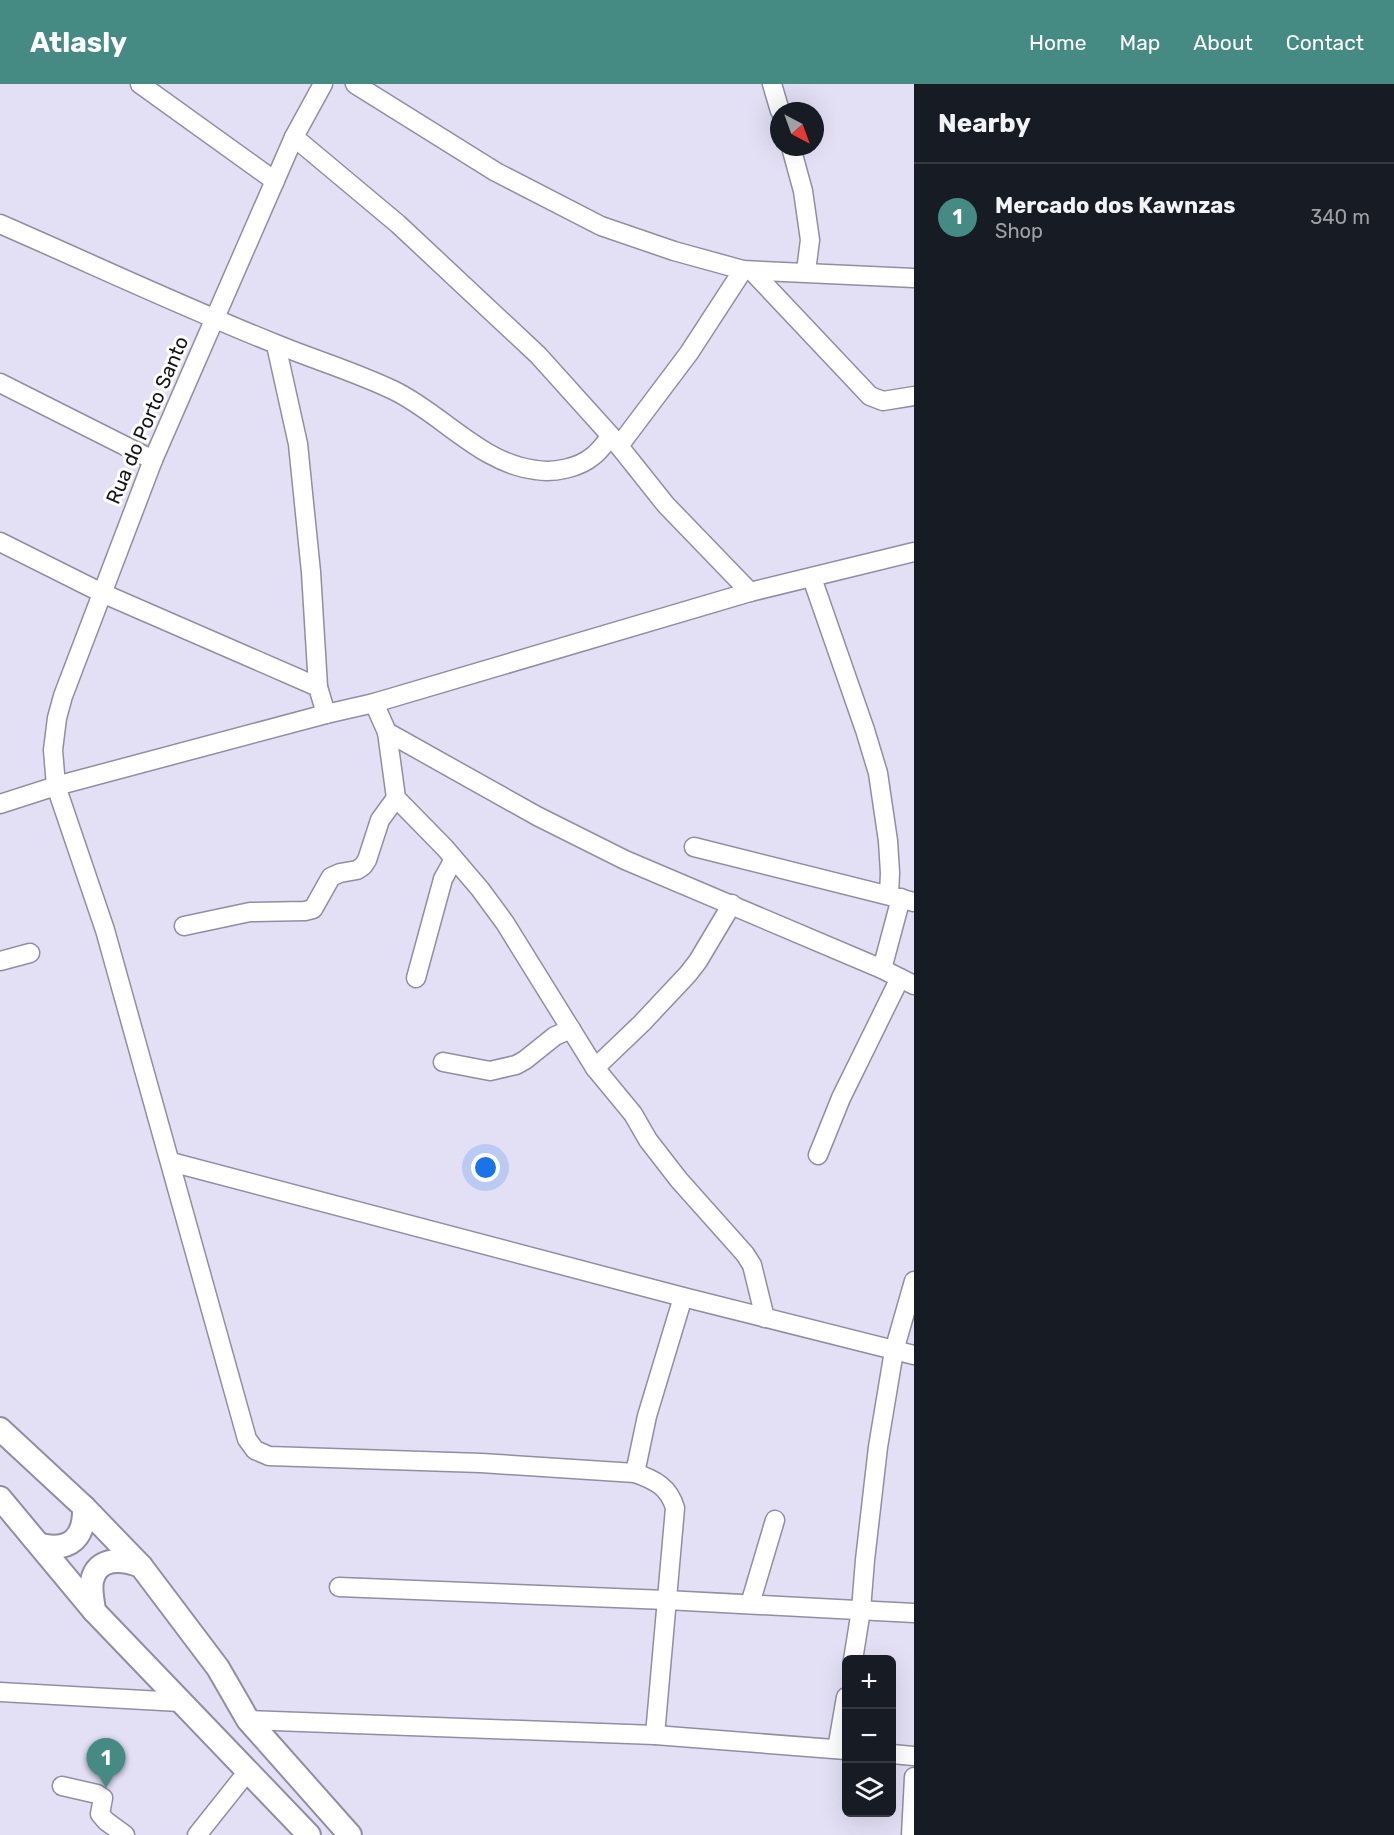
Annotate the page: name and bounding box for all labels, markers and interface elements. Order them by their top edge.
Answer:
text: Atlasly [30,26,127,59]
text: Home [1029,30,1086,55]
text: Map [1119,30,1160,55]
text: About [1193,30,1253,55]
text: Contact [1286,30,1364,55]
north arrow [770,102,824,156]
text: Nearby [938,108,1031,139]
text: Mercado dos Kawnzas [995,192,1235,219]
text: 1 [953,205,962,229]
text: 340 m [1310,205,1370,229]
text: Shop [995,219,1043,243]
street label: Rua do Porto Santo [101,332,193,508]
your location [471,1153,500,1182]
map controls [842,1655,896,1817]
button: + [842,1655,896,1709]
button: − [842,1709,896,1763]
pin: 1 [86,1738,126,1788]
button: layers [842,1763,896,1817]

